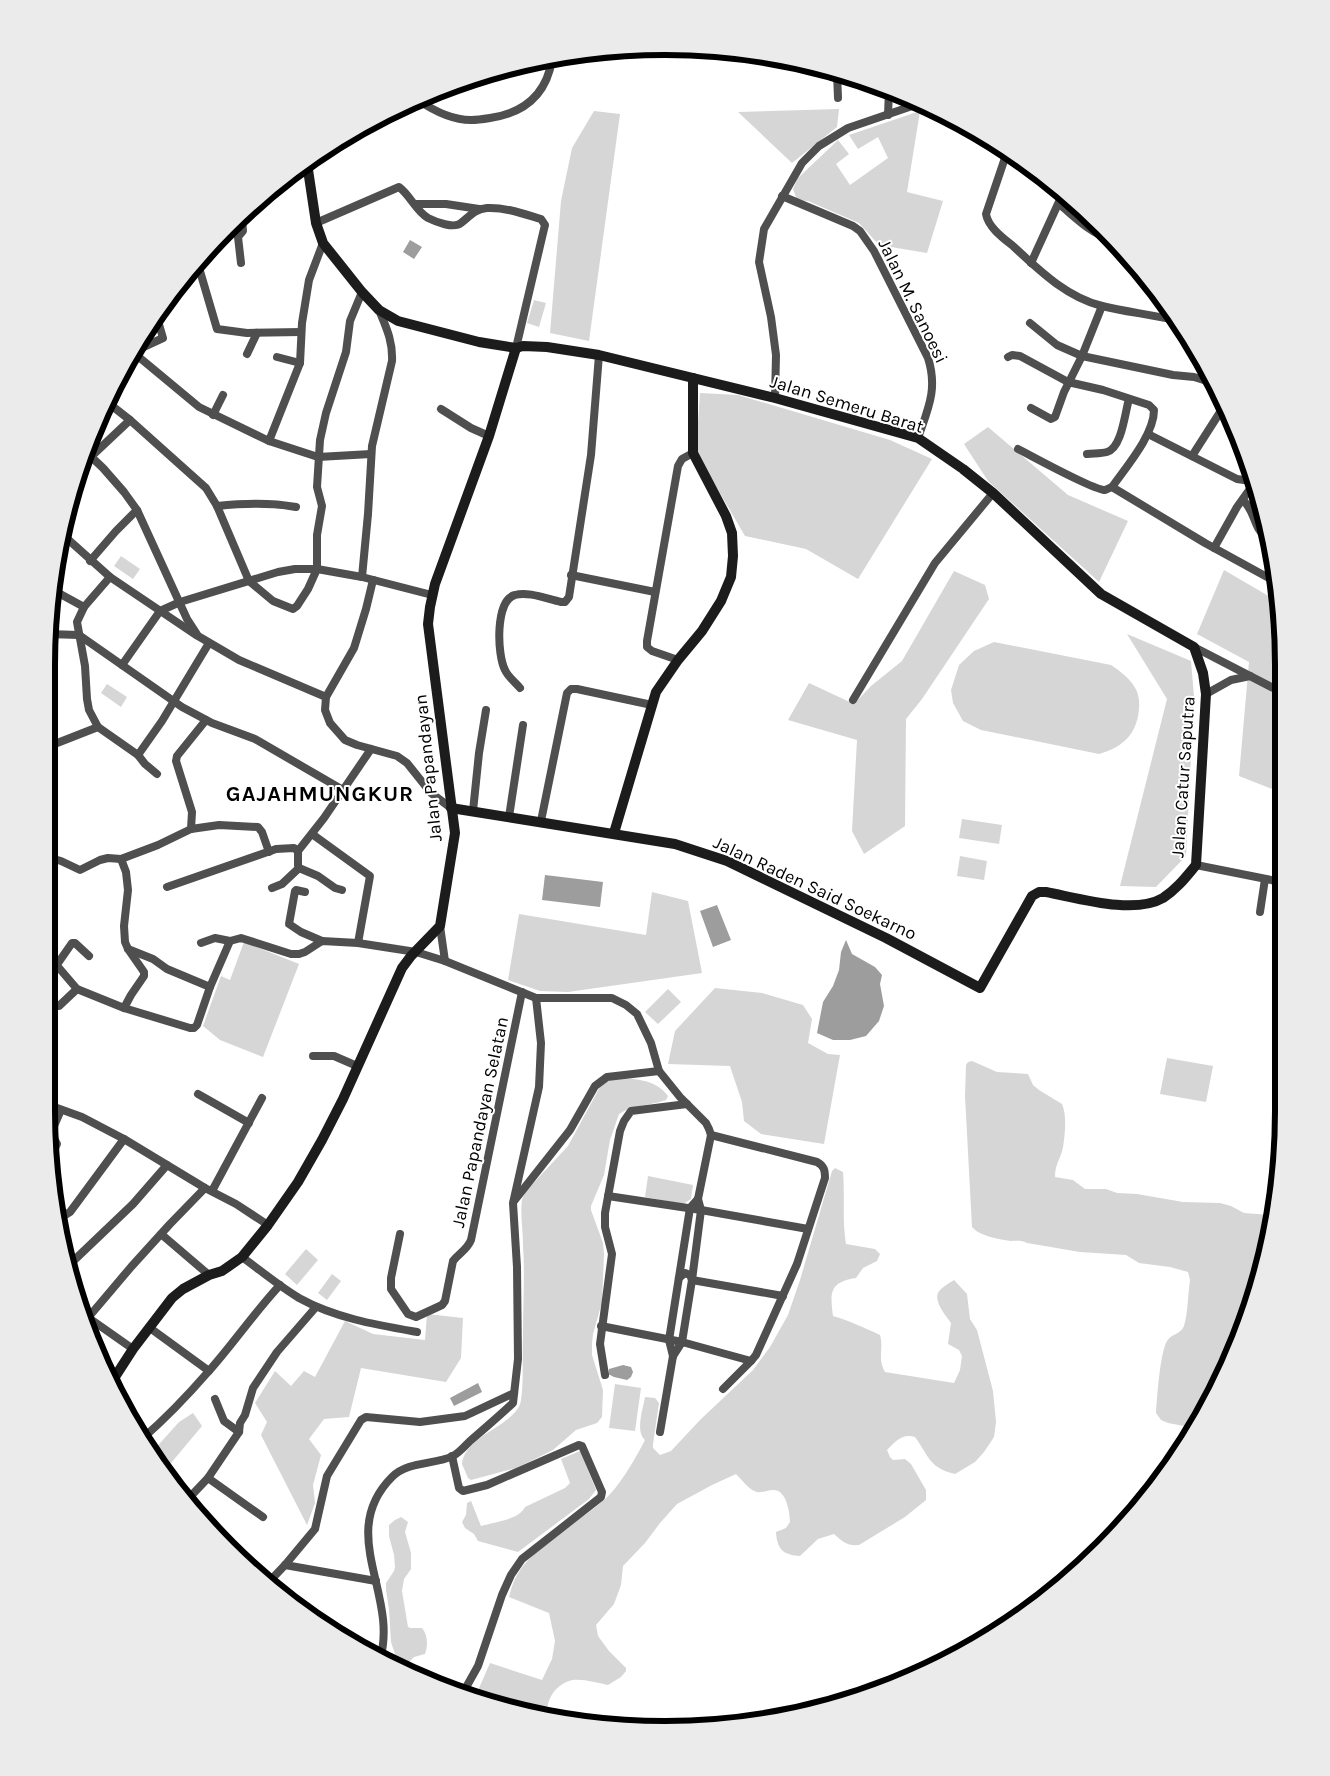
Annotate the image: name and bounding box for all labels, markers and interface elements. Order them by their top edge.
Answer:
street label: Jalan M. Sanoesi [873,235,953,367]
street label: Jalan Semeru Barat [768,370,927,438]
street label: Jalan Papandayan [409,693,447,843]
street label: Jalan Catur Saputra [1166,695,1200,859]
district label: GAJAHMUNGKUR [226,781,414,807]
street label: Jalan Raden Said Soekarno [710,831,920,945]
street label: Jalan Papandayan Selatan [447,1015,513,1229]

